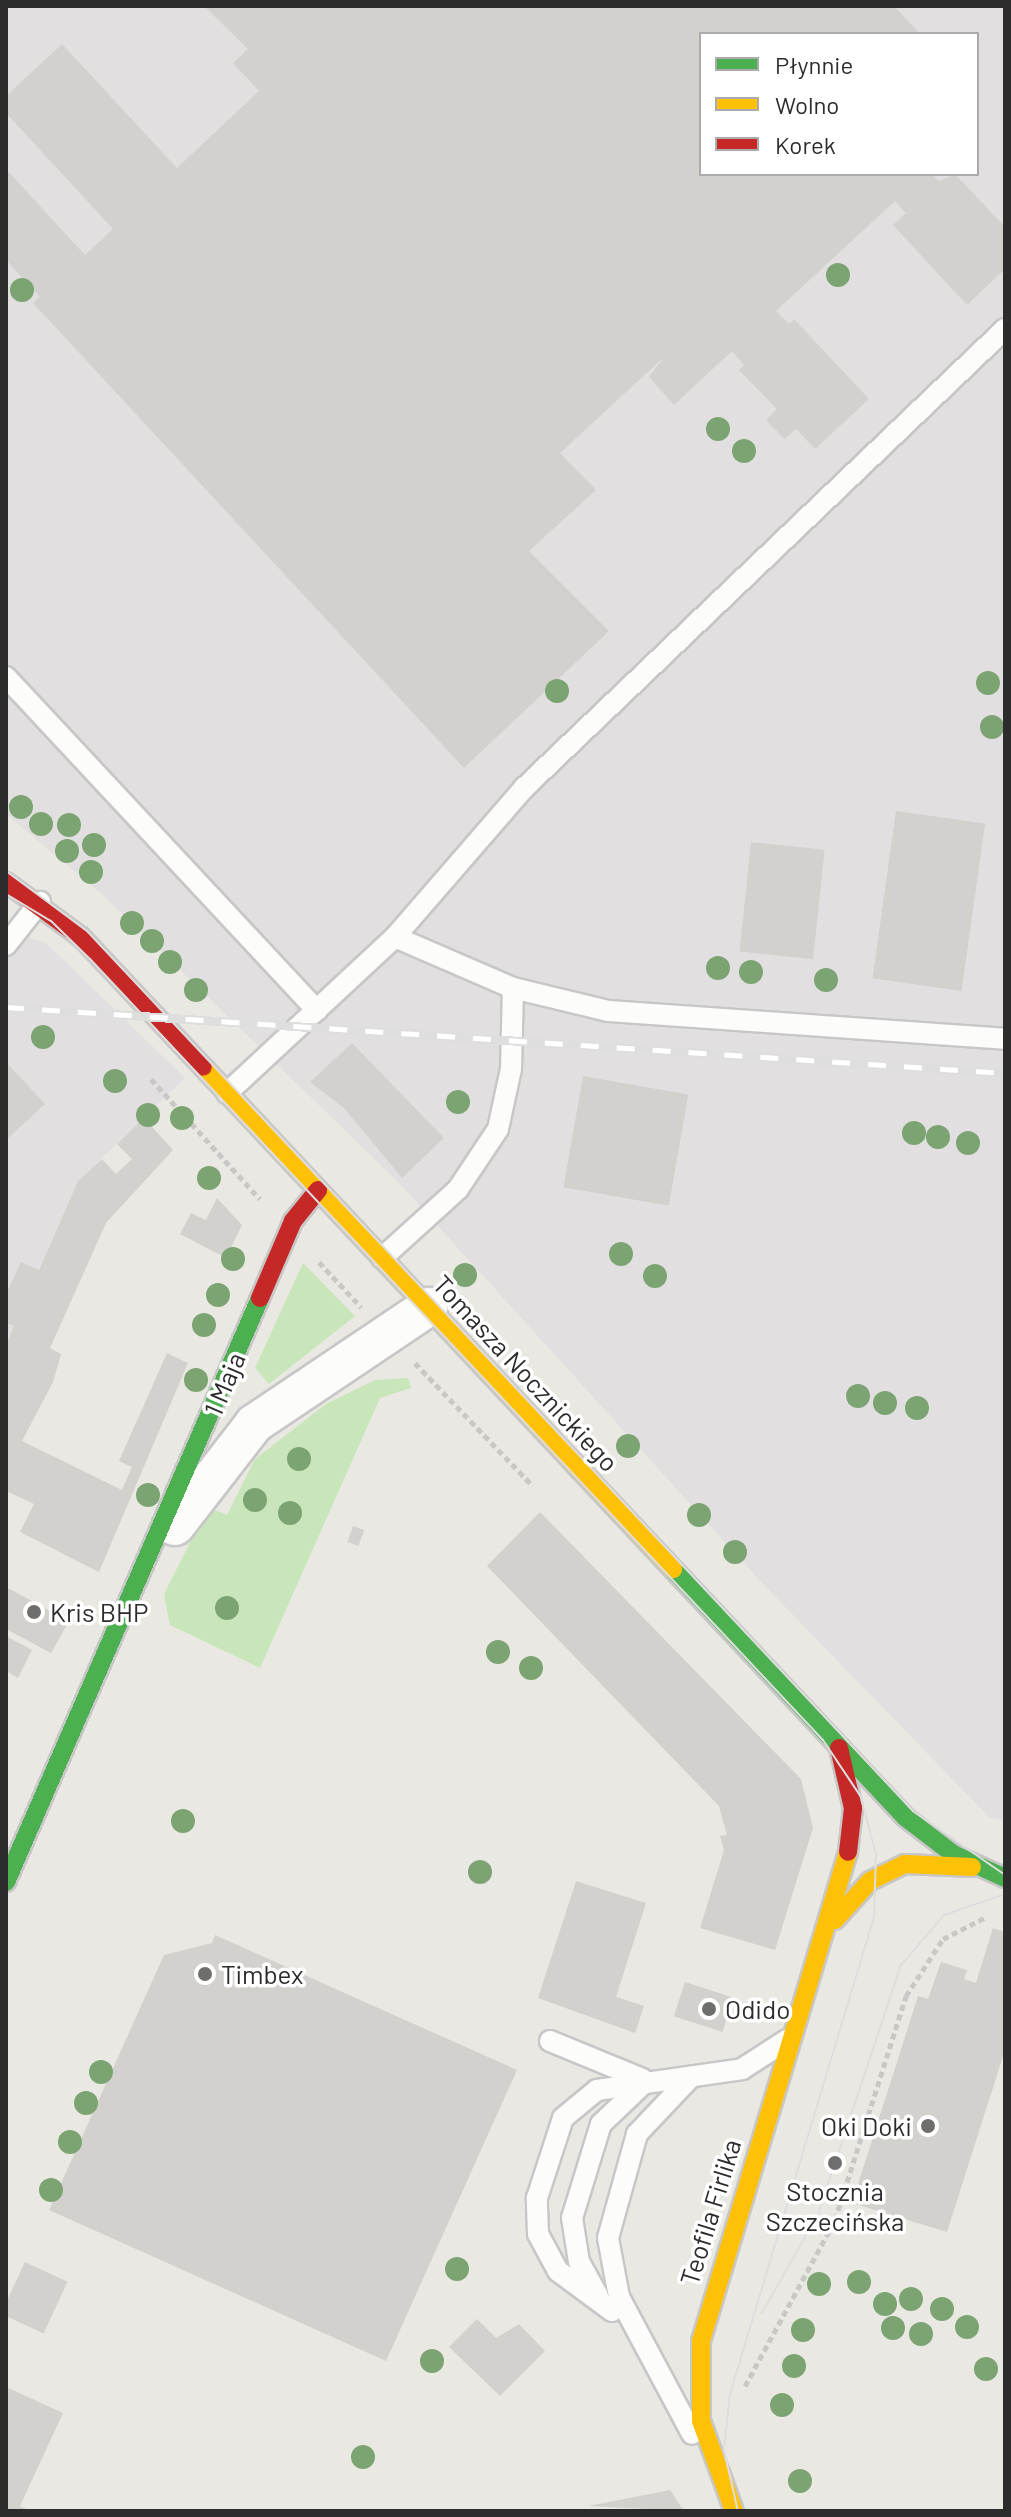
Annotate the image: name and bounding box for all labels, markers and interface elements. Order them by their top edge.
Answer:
legend [699,32,979,176]
text: Płynnie [775,50,853,79]
text: Wolno [775,90,839,119]
text: Korek [775,130,836,159]
street label: Tomasza Nocznickiego [427,1268,625,1478]
street label: 1 Maja [197,1348,251,1420]
place label: Kris BHP [50,1596,148,1628]
marker: Kris BHP [25,1603,43,1621]
place label: Timbex [221,1958,303,1990]
marker: Timbex [196,1965,214,1983]
place label: Odido [725,1993,790,2025]
marker: Odido [700,2000,718,2018]
place label: Oki Doki [821,2110,912,2142]
marker: Oki Doki [919,2117,937,2135]
street label: Teofila Firlika [673,2135,747,2289]
marker: Stocznia Szczecińska [826,2154,844,2172]
place label: Stocznia Szczecińska [766,2175,904,2236]

